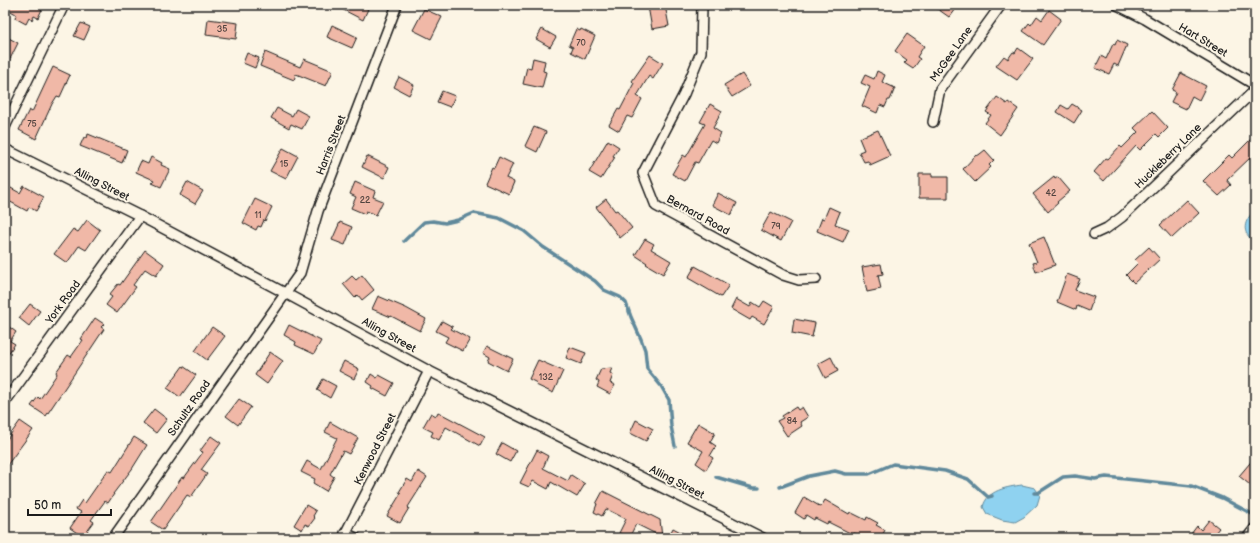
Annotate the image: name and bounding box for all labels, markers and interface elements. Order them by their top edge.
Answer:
street label: Hart Street [1176,20,1230,60]
street label: McGee Lane [927,23,975,84]
house number: 35 [217,24,227,35]
house number: 70 [576,38,586,49]
street label: Harris Street [314,113,349,177]
house number: 75 [27,119,37,130]
street label: Huckleberry Lane [1132,121,1204,191]
house number: 15 [280,159,288,170]
street label: Alling Street [72,165,132,204]
house number: 42 [1046,188,1057,199]
street label: Bernard Road [664,192,732,238]
house number: 22 [360,195,371,206]
house number: 11 [255,210,261,221]
house number: 79 [771,221,781,232]
street label: York Road [42,278,83,327]
street label: Alling Street [360,315,419,355]
house number: 132 [539,372,554,383]
street label: Schultz Road [165,378,213,438]
street label: Kenwood Street [351,410,399,487]
house number: 84 [787,416,798,427]
street label: Alling Street [647,463,707,502]
scale bar [28,491,111,517]
text: 50 m [34,498,61,513]

